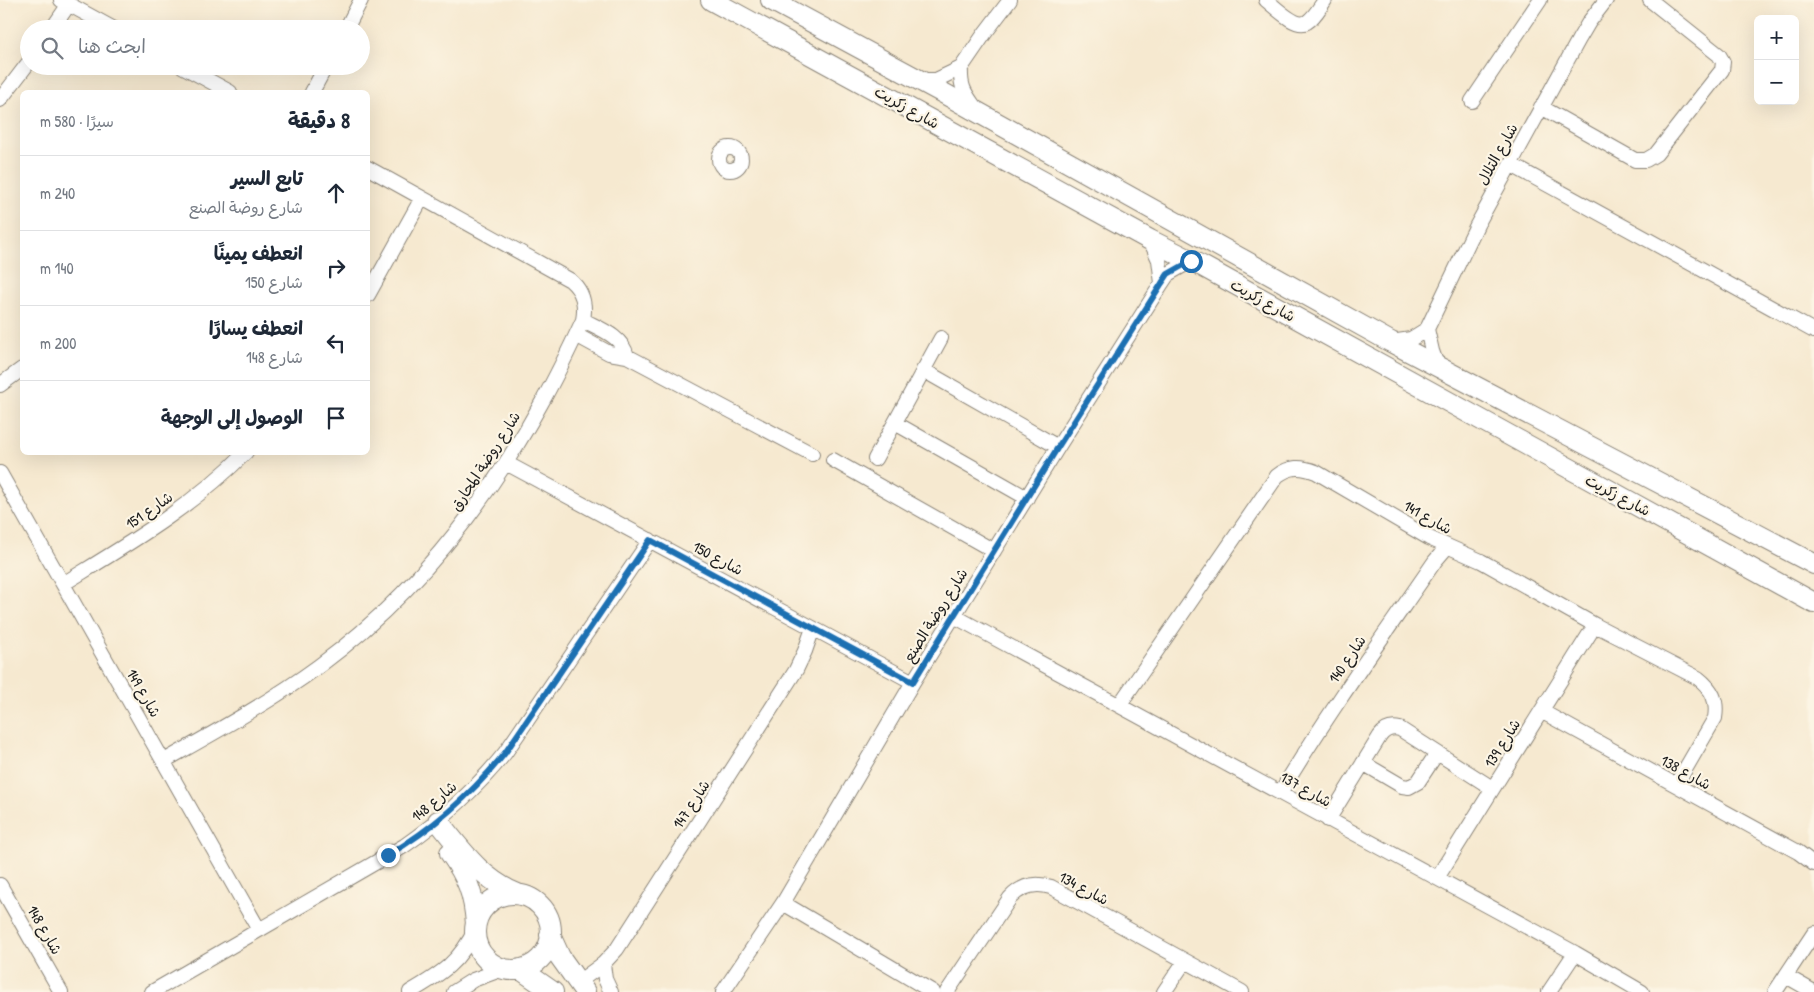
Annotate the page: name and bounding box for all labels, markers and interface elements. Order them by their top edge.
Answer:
map controls [1754,15,1799,105]
button: + [1754,15,1799,60]
search box [20,20,370,75]
text: ابحث هنا [78,33,146,59]
icon: search [38,34,66,62]
button: − [1754,60,1799,105]
street label: شارع زكريت [871,81,943,133]
text: 8 دقيقة [288,106,350,135]
text: سيرًا · 580 m [40,110,114,132]
street label: شارع التلال [1471,119,1523,189]
text: تابع السير [231,165,303,191]
icon: ahead [322,179,350,207]
text: 240 m [40,182,75,204]
text: شارع روضة الصنع [189,196,303,218]
text: انعطف يمينًا [214,240,303,266]
route start [1180,250,1203,273]
icon: right [322,254,350,282]
text: 140 m [40,257,74,279]
text: شارع 150 [245,271,303,293]
street label: شارع زكريت [1227,274,1299,326]
text: انعطف يسارًا [209,315,303,341]
icon: left [322,329,350,357]
text: 200 m [40,332,76,354]
text: شارع 148 [246,346,303,368]
text: الوصول إلى الوجهة [161,404,303,430]
icon: arrive [322,404,350,432]
street label: شارع روضة المحارق [445,407,525,515]
street label: شارع زكريت [1582,469,1654,521]
street label: شارع 151 [121,486,177,534]
street label: شارع 141 [1400,495,1456,539]
street label: شارع 150 [689,536,747,580]
street label: شارع روضة الصنع [898,564,973,667]
street label: شارع 140 [1323,631,1371,687]
street label: شارع 149 [122,665,166,721]
street label: شارع 139 [1479,715,1525,771]
street label: شارع 138 [1657,750,1715,794]
street label: شارع 137 [1277,766,1335,812]
street label: شارع 147 [667,775,715,833]
street label: شارع 148 [407,776,461,826]
route end [377,844,400,867]
street label: شارع 134 [1055,866,1113,910]
street label: شارع 148 [23,902,67,958]

